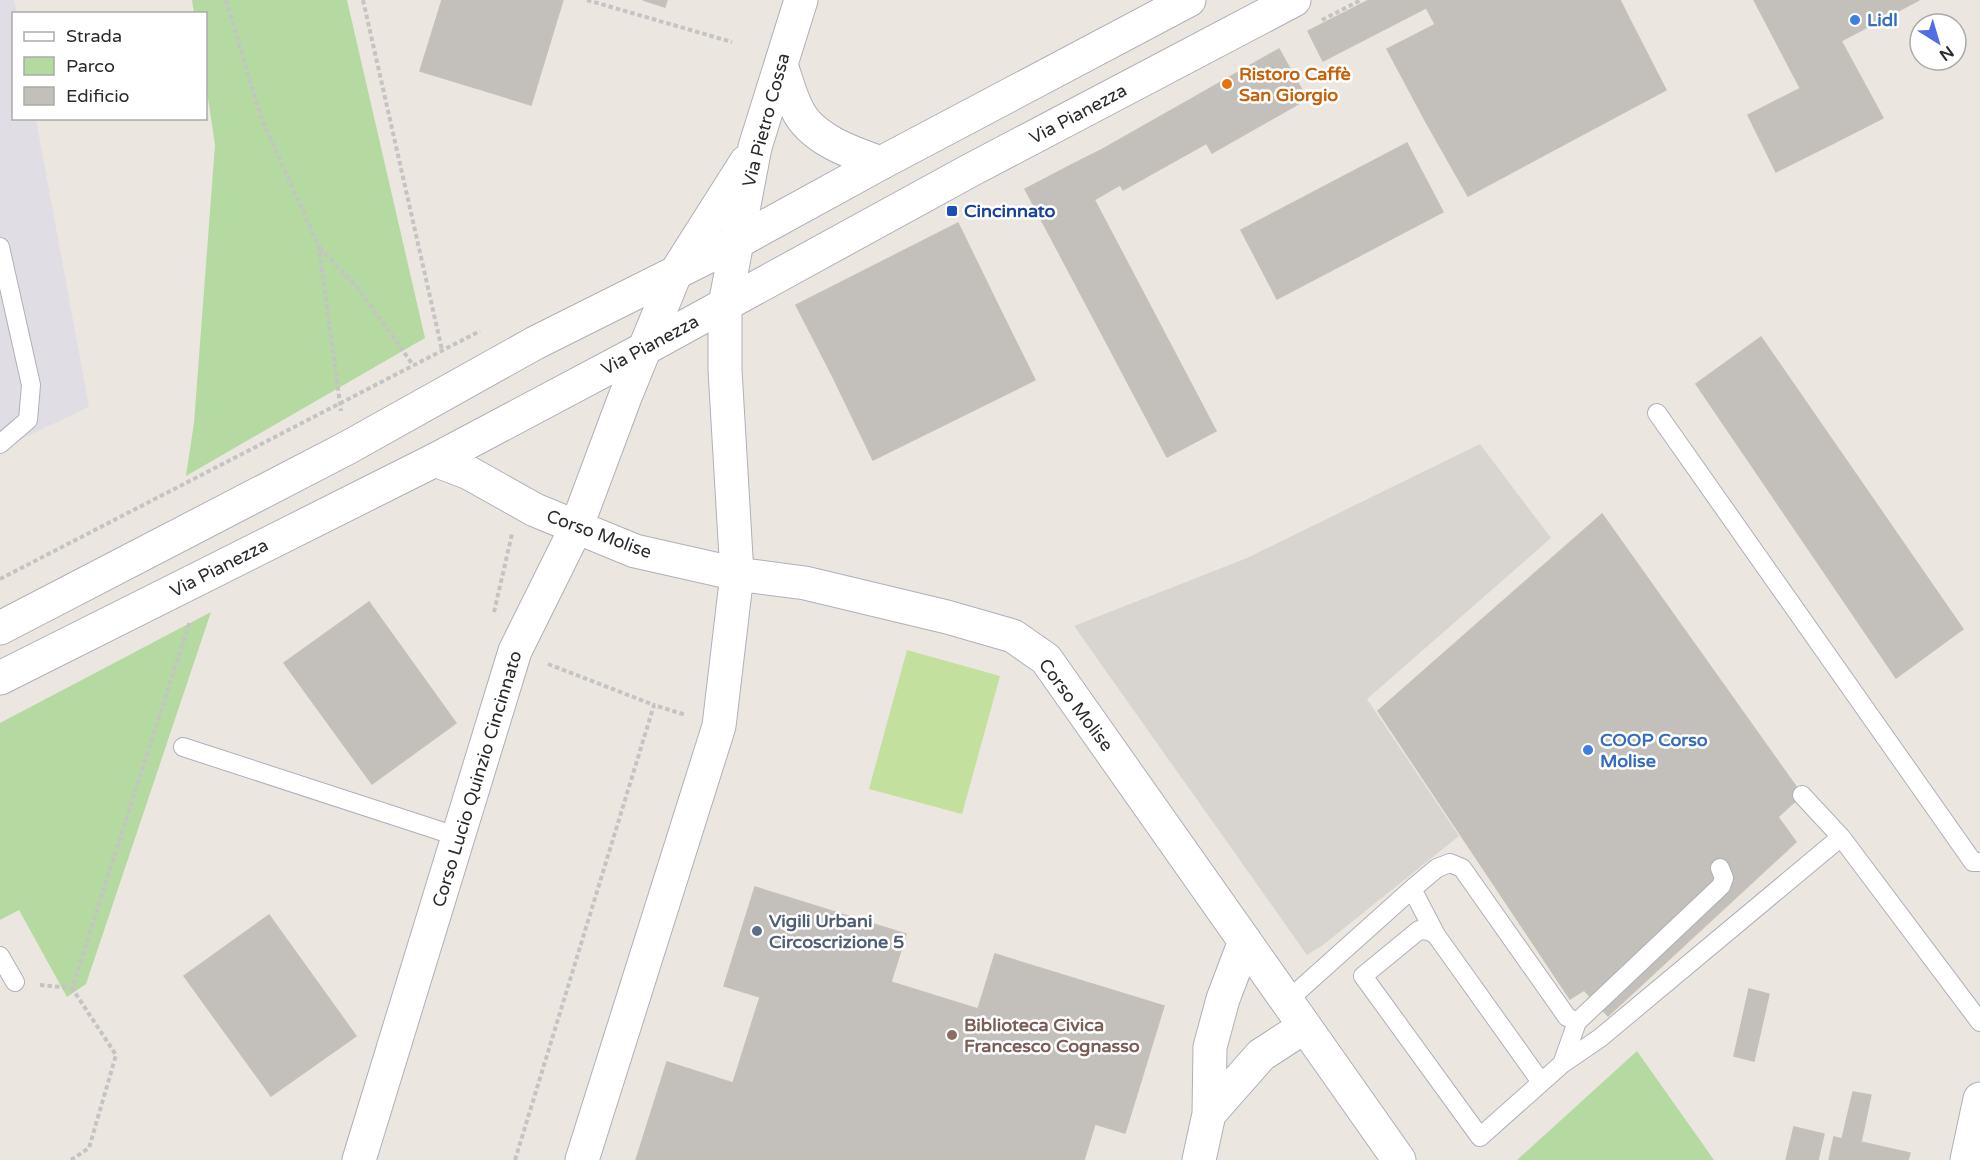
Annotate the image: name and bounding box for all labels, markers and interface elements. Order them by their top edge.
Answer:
place label: Lidl [1867,9,1898,31]
legend [12,12,207,120]
north arrow [1908,12,1968,72]
marker: Lidl [1848,13,1862,27]
text: Strada [66,25,122,47]
text: N [1935,41,1958,65]
street label: Via Pietro Cossa [738,51,794,189]
text: Parco [66,55,115,77]
place label: Ristoro Caffè San Giorgio [1239,63,1351,106]
marker: Ristoro Caffè San Giorgio [1220,77,1234,91]
street label: Via Pianezza [1025,79,1131,149]
text: Edificio [66,85,130,107]
place label: Cincinnato [964,200,1056,222]
marker: Cincinnato [945,204,959,218]
street label: Via Pianezza [597,310,703,380]
street label: Corso Molise [543,505,655,563]
street label: Via Pianezza [166,534,272,602]
street label: Corso Lucio Quinzio Cincinnato [427,648,527,910]
street label: Corso Molise [1034,654,1118,756]
place label: COOP Corso Molise [1600,729,1708,772]
marker: COOP Corso Molise [1581,743,1595,757]
place label: Vigili Urbani Circoscrizione 5 [769,910,904,953]
marker: Vigili Urbani Circoscrizione 5 [750,924,764,938]
place label: Biblioteca Civica Francesco Cognasso [964,1014,1140,1057]
marker: Biblioteca Civica Francesco Cognasso [945,1028,959,1042]

